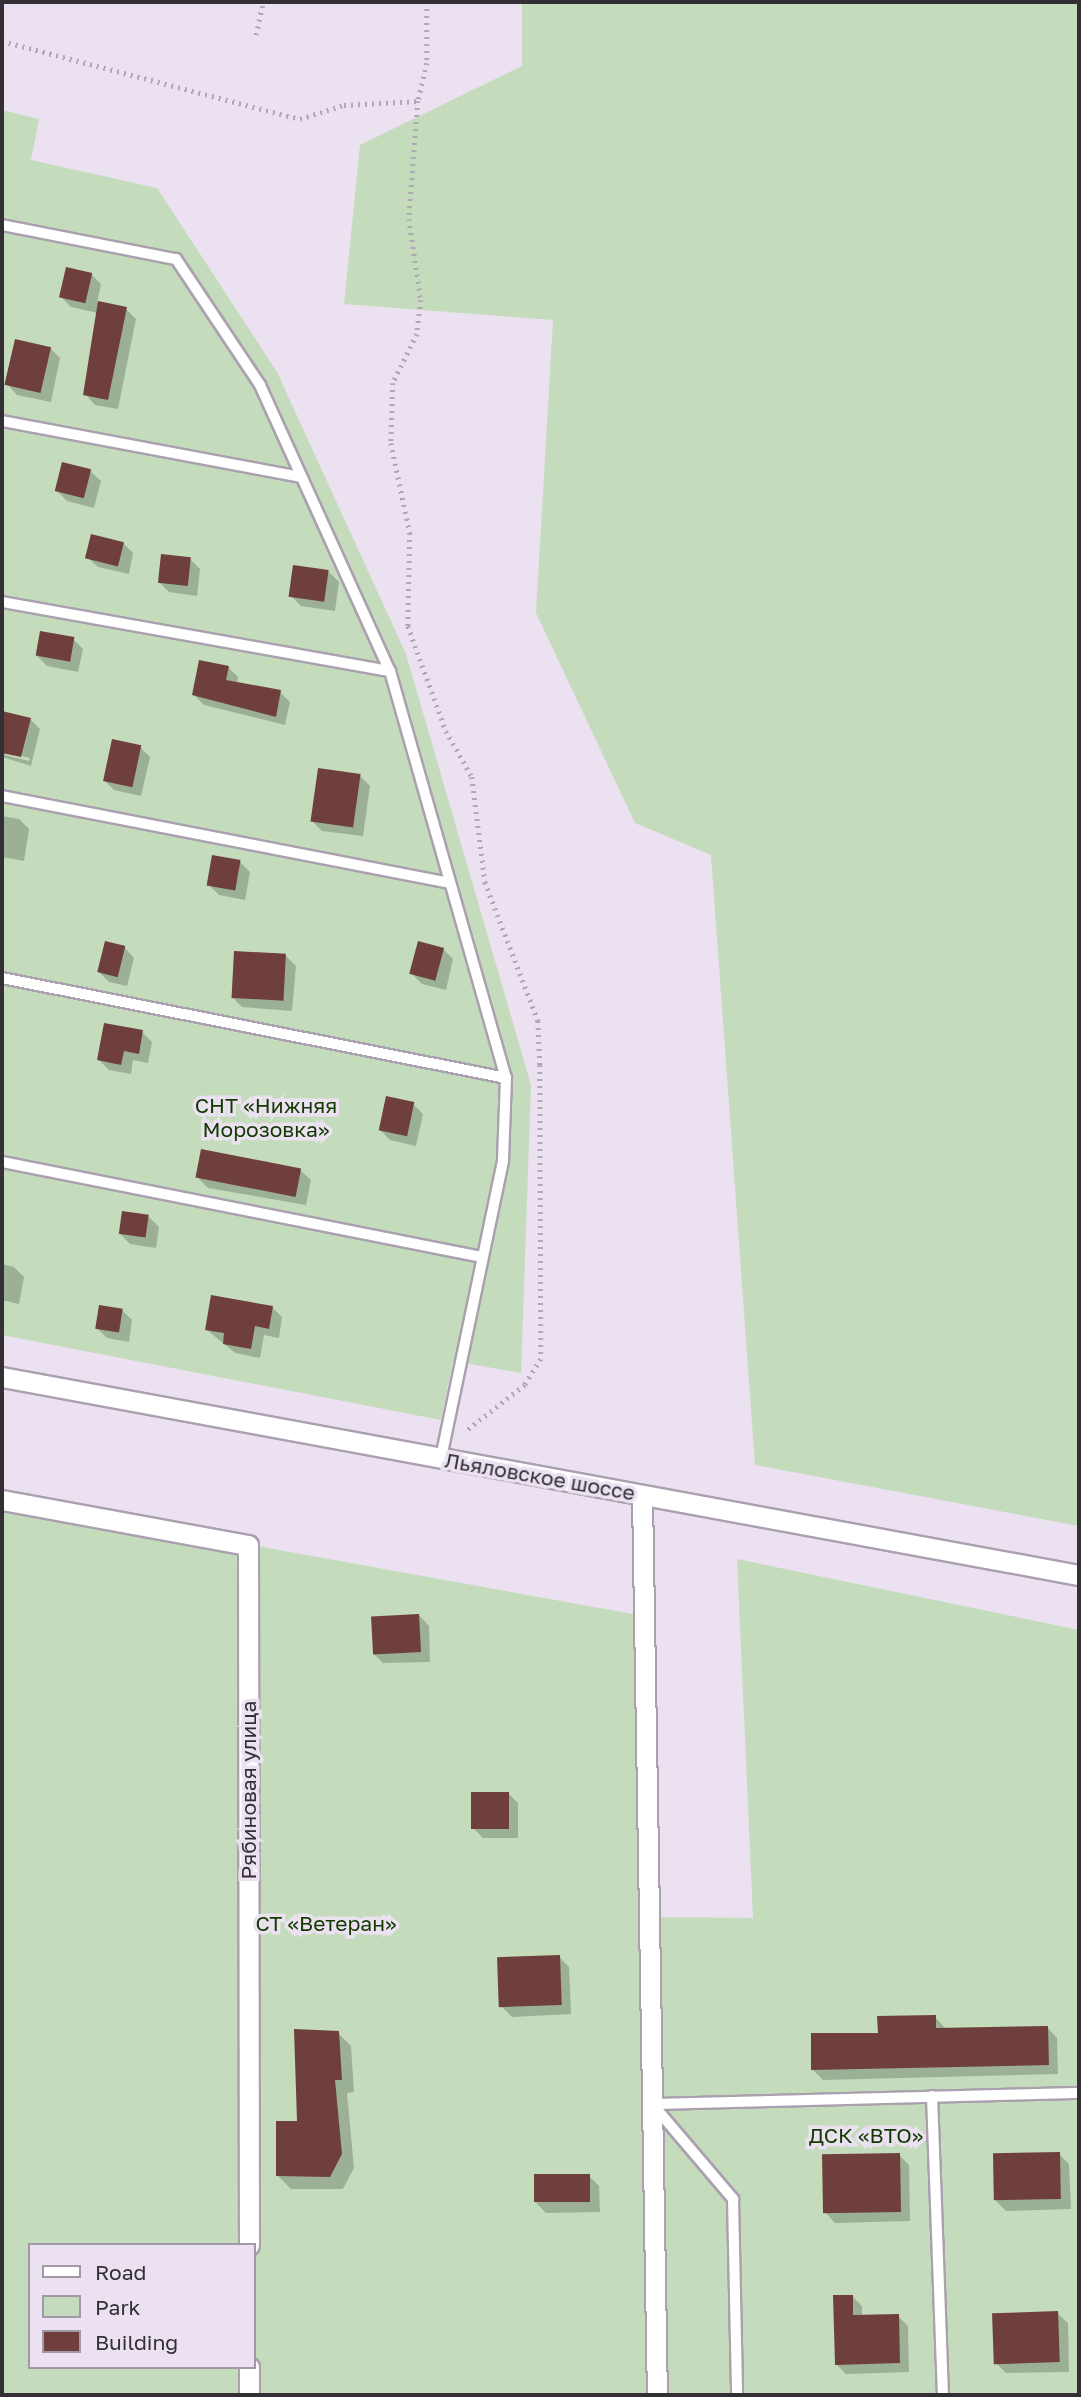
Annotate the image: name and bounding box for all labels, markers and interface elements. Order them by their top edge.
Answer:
park label: СНТ «Нижняя Морозовка» [195,1092,337,1142]
street label: Льяловское шоссе [443,1447,637,1505]
street label: Рябиновая улица [235,1701,261,1879]
park label: СТ «Ветеран» [255,1910,397,1936]
park label: ДСК «ВТО» [809,2122,923,2148]
legend [28,2243,256,2369]
text: Road [95,2259,146,2285]
text: Park [95,2294,140,2320]
text: Building [95,2329,178,2355]

